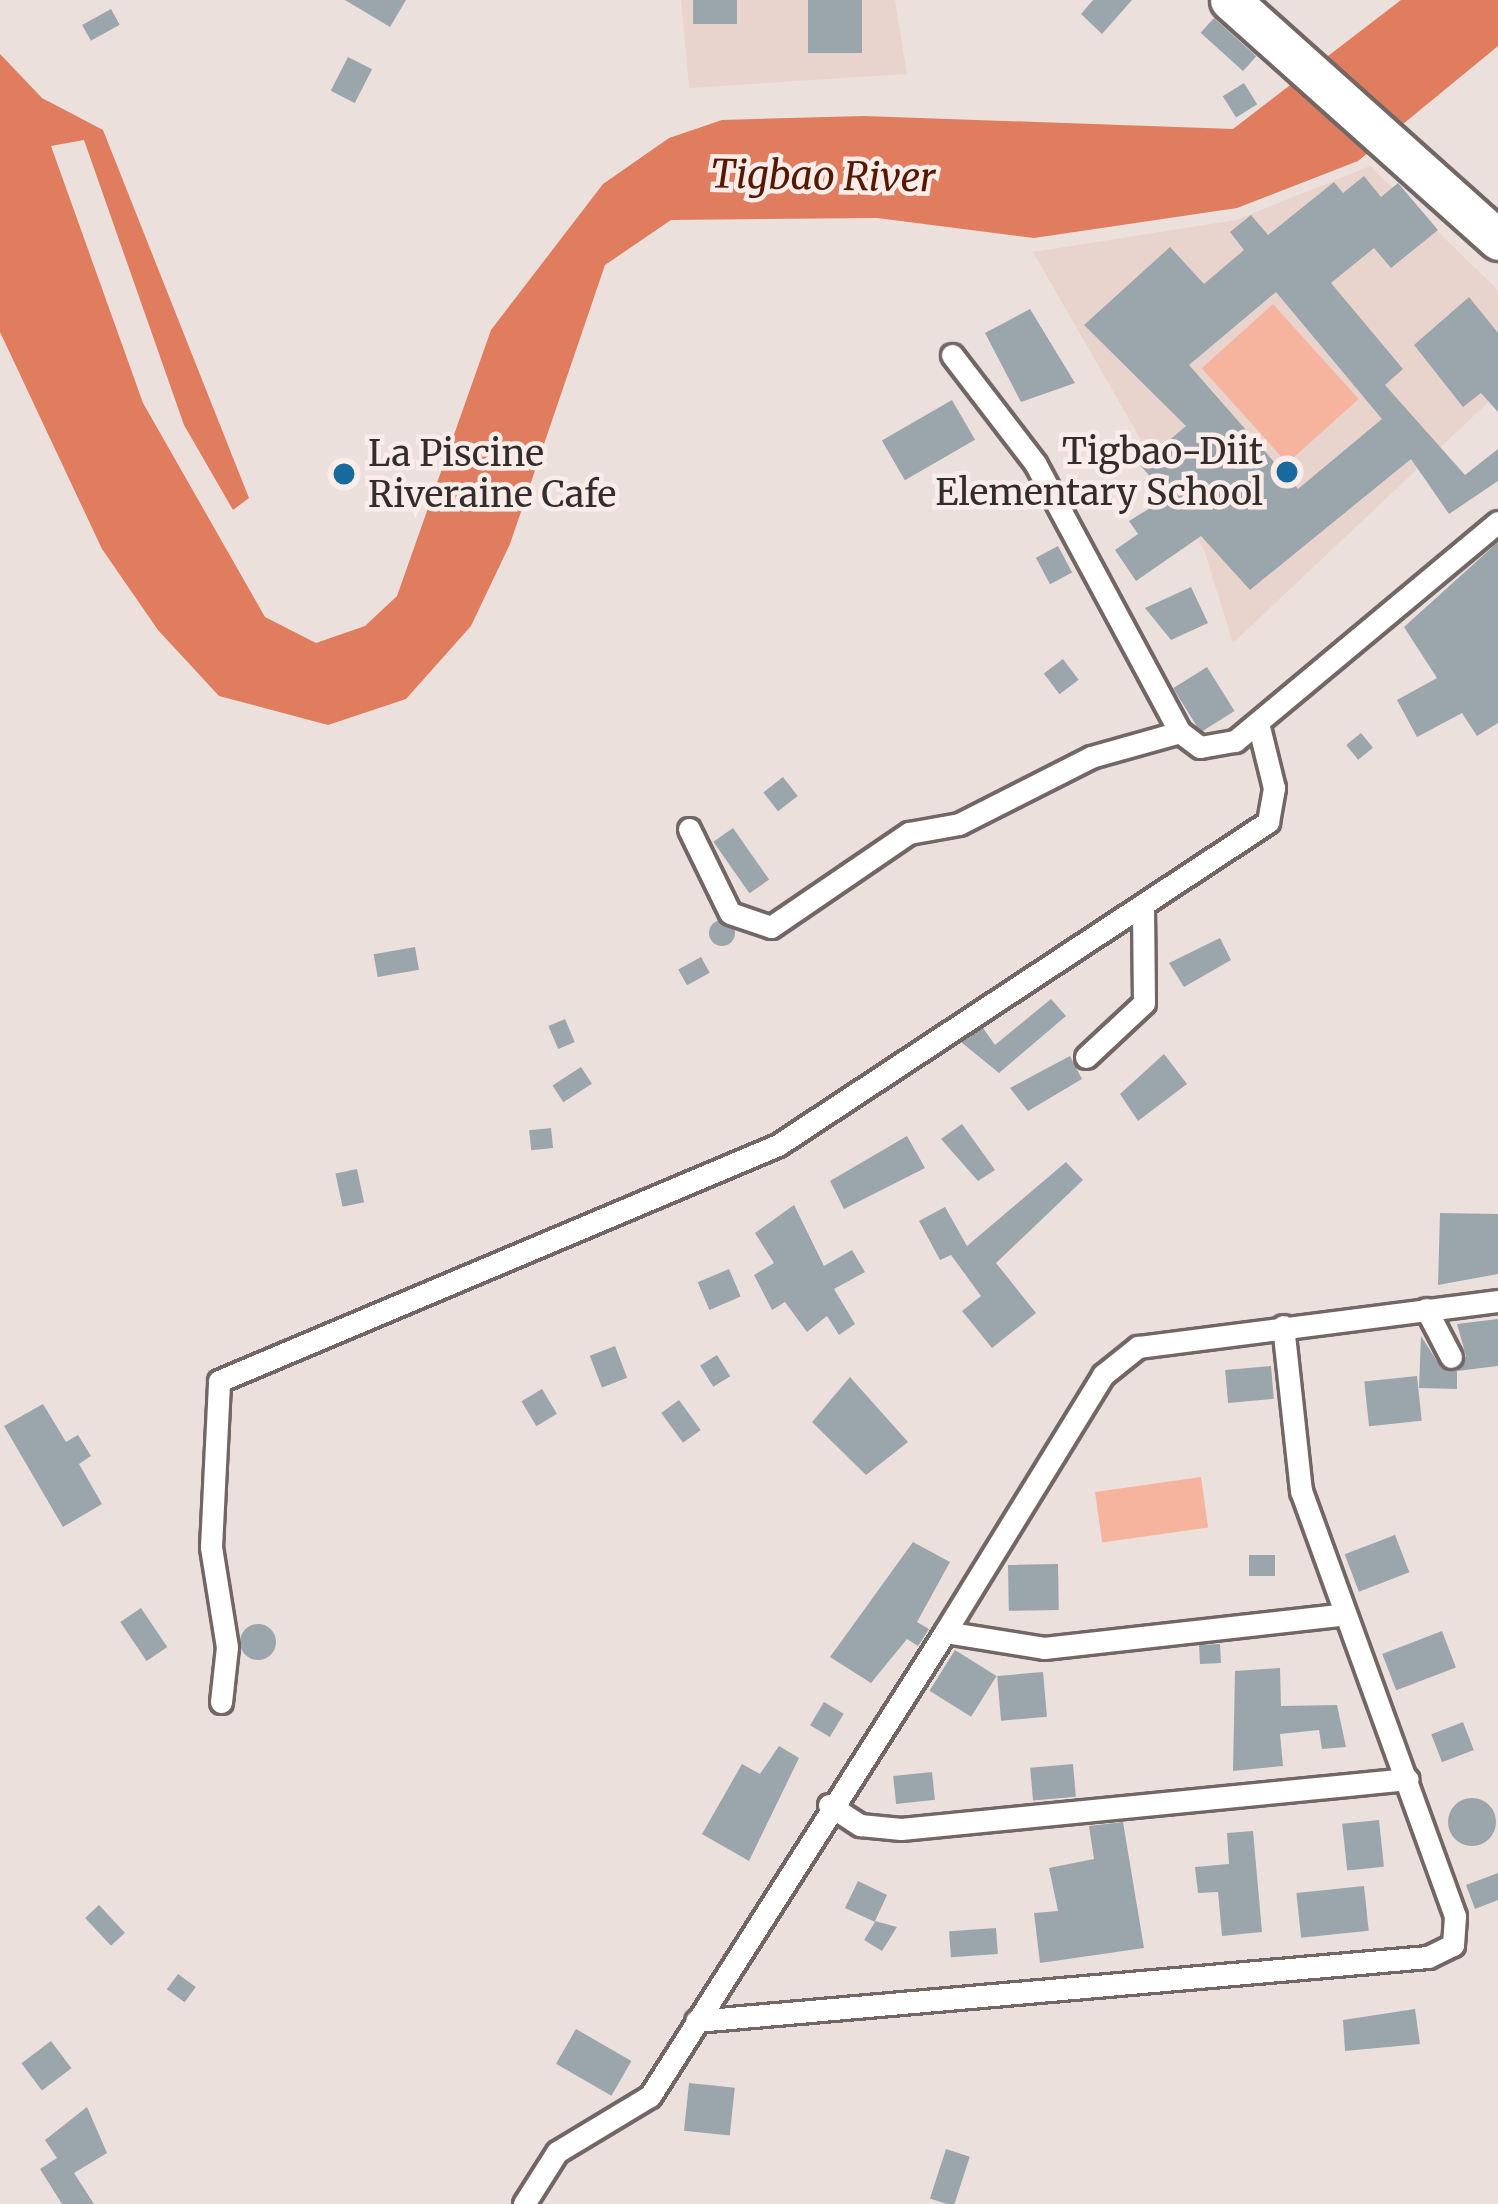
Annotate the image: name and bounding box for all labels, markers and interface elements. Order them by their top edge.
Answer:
water label: Tigbao River [710,152,936,202]
place label: Tigbao-Diit Elementary School [935,429,1263,514]
place label: La Piscine Riveraine Cafe [368,431,616,516]
marker: Tigbao-Diit Elementary School [1274,459,1300,485]
marker: La Piscine Riveraine Cafe [331,461,357,487]

